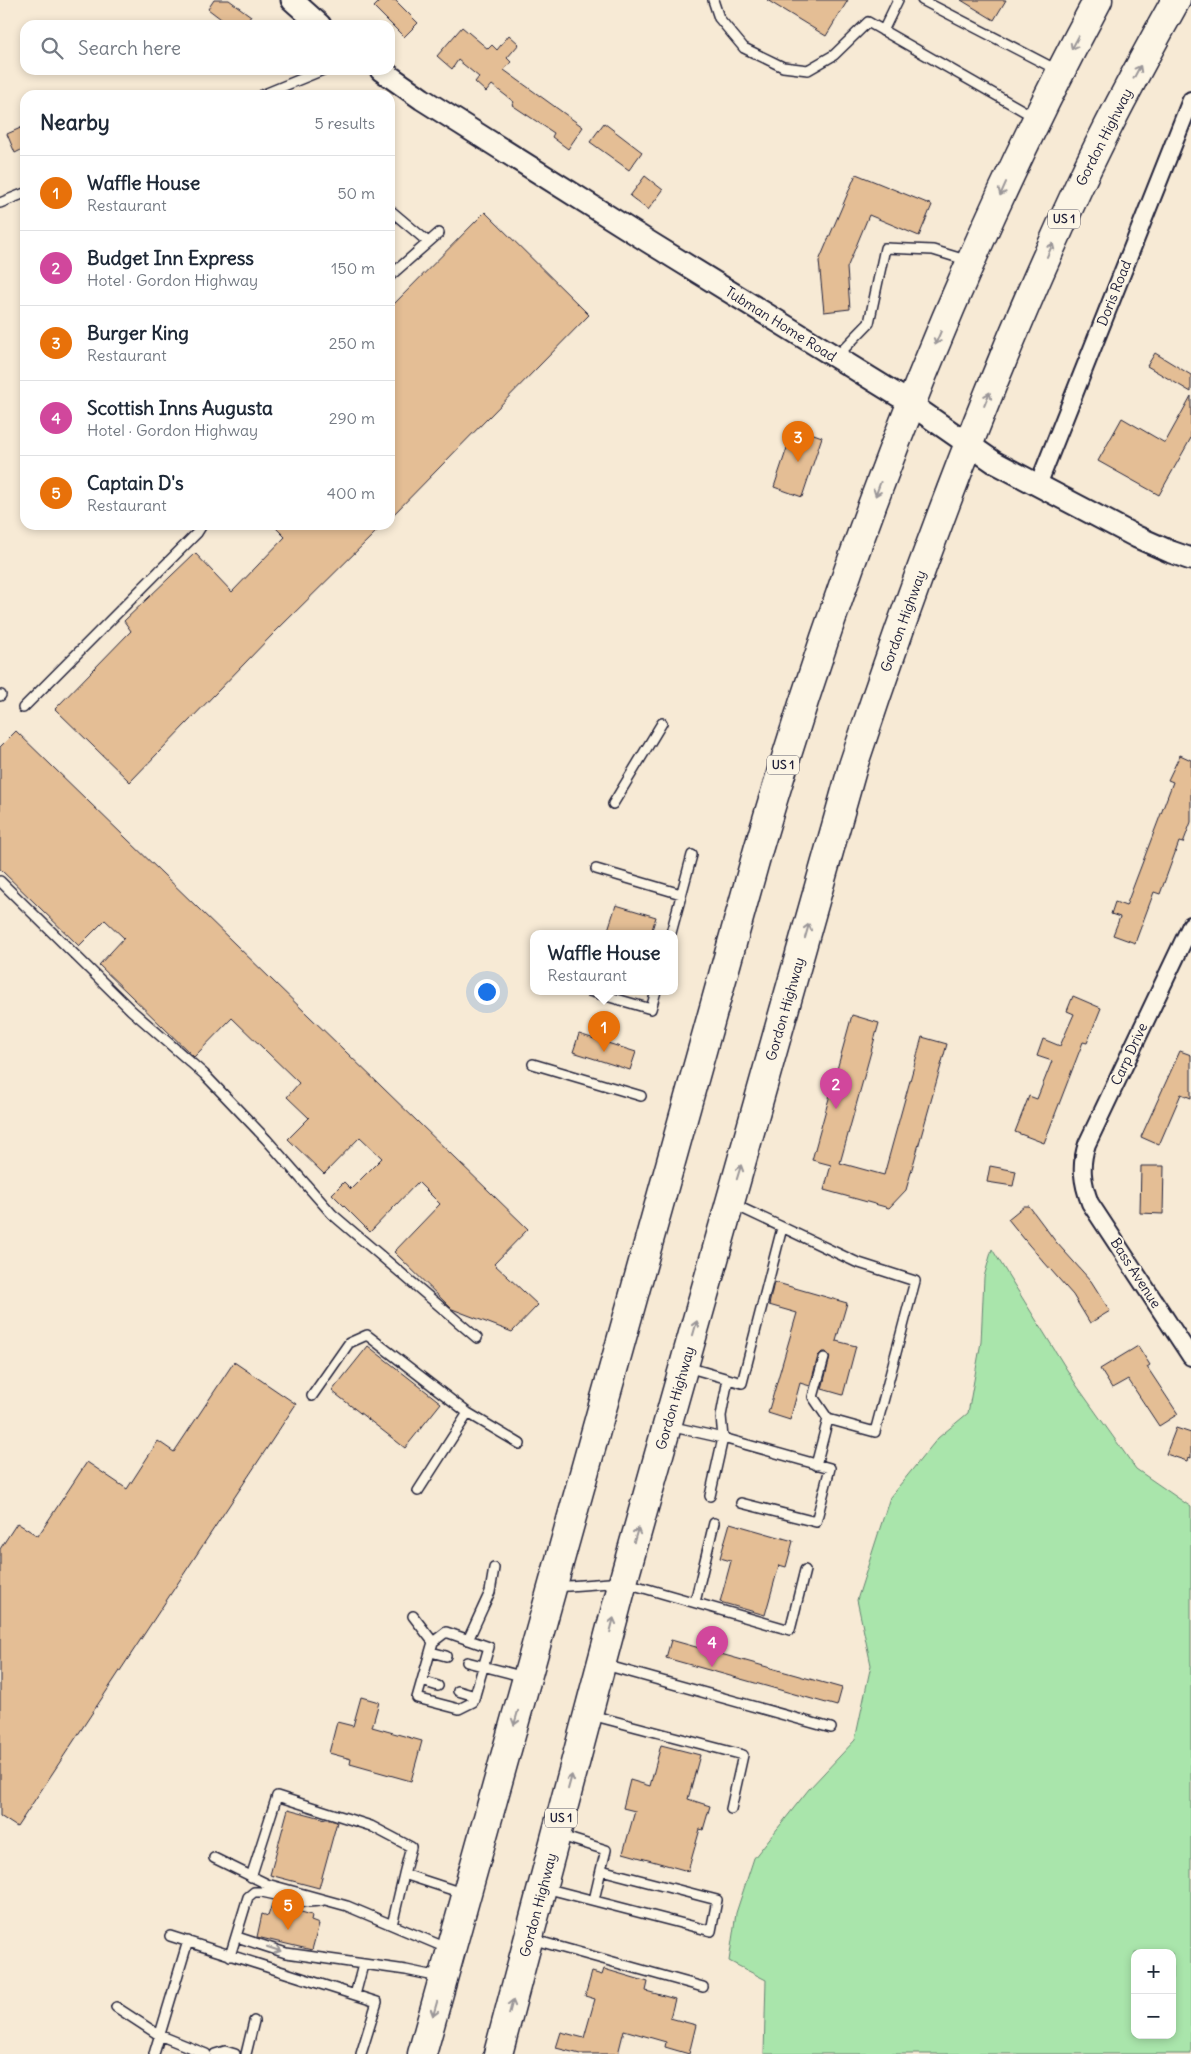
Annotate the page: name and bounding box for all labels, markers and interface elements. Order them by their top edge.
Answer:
search box [20,20,395,75]
icon: search [38,34,66,62]
one-way arrow [1070,35,1079,50]
text: Search here [78,36,181,60]
one-way arrow [1132,65,1142,80]
street label: Gordon Highway [1072,85,1136,189]
text: Nearby [40,109,110,136]
text: 5 results [314,113,375,133]
text: Waffle House [87,171,200,195]
one-way arrow [997,181,1007,196]
text: 1 [53,183,59,203]
text: 50 m [337,183,375,203]
text: Restaurant [87,195,167,215]
road number: US 1 [1048,210,1080,228]
one-way arrow [1046,243,1056,258]
text: Budget Inn Express [87,246,254,270]
text: 2 [52,258,60,278]
text: 150 m [331,258,375,278]
street label: Doris Road [1093,258,1135,328]
text: Hotel · Gordon Highway [87,270,258,290]
street label: Tubman Home Road [722,282,840,366]
text: Burger King [87,321,189,345]
one-way arrow [933,330,943,345]
text: 3 [51,333,61,353]
text: 250 m [329,333,375,353]
text: Restaurant [87,345,167,365]
one-way arrow [984,392,993,407]
text: Scottish Inns Augusta [87,396,273,420]
text: 4 [51,408,61,428]
text: 290 m [329,408,375,428]
text: Hotel · Gordon Highway [87,420,258,440]
pin: 3 [782,421,814,462]
text: Captain D's [87,471,184,495]
one-way arrow [873,481,882,496]
text: 5 [51,483,61,503]
text: 400 m [327,483,375,503]
text: Restaurant [87,495,167,515]
street label: Gordon Highway [876,568,930,674]
road number: US 1 [767,756,799,774]
one-way arrow [803,924,812,940]
popup [530,930,678,995]
text: Waffle House [547,941,661,965]
street label: Gordon Highway [762,955,808,1063]
text: Restaurant [547,965,627,985]
your location [474,979,500,1005]
pin: 1 [588,1011,620,1052]
street label: Carp Drive [1107,1020,1151,1088]
pin: 2 [820,1068,852,1109]
one-way arrow [735,1164,745,1180]
street label: Bass Avenue [1107,1234,1165,1312]
one-way arrow [691,1321,701,1337]
street label: Gordon Highway [652,1344,698,1452]
one-way arrow [632,1527,642,1543]
one-way arrow [608,1618,617,1634]
pin: 4 [696,1626,728,1667]
one-way arrow [511,1709,520,1725]
one-way arrow [566,1775,576,1791]
road number: US 1 [545,1809,577,1828]
street label: Gordon Highway [515,1851,561,1959]
pin: 5 [272,1889,304,1930]
one-way arrow [266,1945,282,1954]
map controls [1131,1949,1176,2039]
button: + [1131,1949,1176,1994]
button: − [1131,1994,1176,2039]
one-way arrow [506,1999,516,2015]
one-way arrow [429,2001,439,2017]

